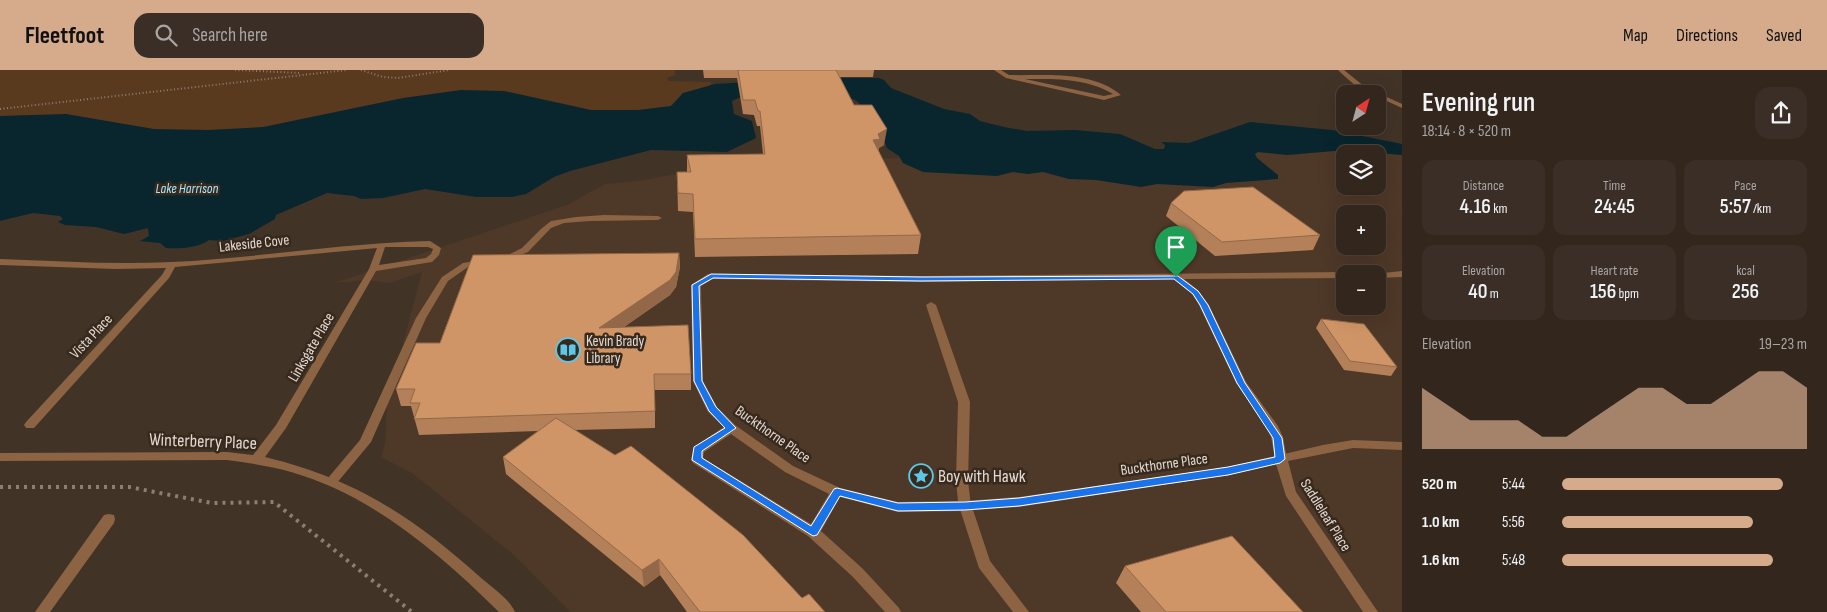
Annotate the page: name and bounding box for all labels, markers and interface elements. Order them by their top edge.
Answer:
search box [134,13,484,58]
text: Fleetfoot [25,21,104,50]
icon: search [152,21,180,49]
text: Search here [192,24,268,47]
text: Map [1623,25,1648,46]
text: Directions [1676,25,1738,46]
text: Saved [1766,25,1802,46]
north arrow [1336,85,1386,135]
map controls [1336,85,1386,315]
text: Evening run [1422,86,1535,119]
button: share [1755,87,1807,139]
text: 18:14 · 8 × 520 m [1422,122,1511,141]
button: layers [1336,145,1386,195]
text: Distance [1463,177,1504,194]
text: Time [1603,177,1626,194]
text: Pace [1734,177,1757,194]
water label: Lake Harrison [156,180,219,197]
text: 4.16 [1459,194,1491,219]
text: 24:45 [1594,194,1635,219]
text: 5:57 [1720,194,1751,219]
text: km [1491,200,1508,217]
text: /km [1751,200,1771,217]
button: + [1336,205,1386,255]
pin [1155,226,1197,277]
street label: Lakeside Cove [218,230,290,257]
icon: arrive [1162,233,1190,261]
text: Elevation [1462,262,1505,279]
text: Heart rate [1591,262,1638,279]
text: kcal [1736,262,1755,279]
button: − [1336,265,1386,315]
text: 40 [1468,279,1487,304]
text: 156 [1590,279,1616,304]
text: 256 [1732,279,1759,304]
text: m [1487,285,1499,302]
text: bpm [1616,285,1639,302]
street label: Linksgate Place [284,309,339,385]
street label: Vista Place [66,310,117,363]
place label: Kevin Brady Library [586,332,645,368]
text: Elevation [1422,335,1471,354]
text: 19–23 m [1759,335,1807,354]
library icon: Kevin Brady Library [555,337,581,363]
street label: Buckthorne Place [731,401,814,467]
street label: Winterberry Place [149,429,257,454]
street label: Buckthorne Place [1119,449,1209,480]
place icon: Boy with Hawk [908,463,934,489]
place label: Boy with Hawk [938,466,1026,487]
text: 520 m [1422,475,1457,494]
text: 5:44 [1502,475,1525,494]
street label: Saddleleaf Place [1296,476,1355,555]
text: 1.0 km [1422,513,1459,532]
text: 5:56 [1502,513,1525,532]
text: 1.6 km [1422,551,1459,570]
text: 5:48 [1502,551,1525,570]

